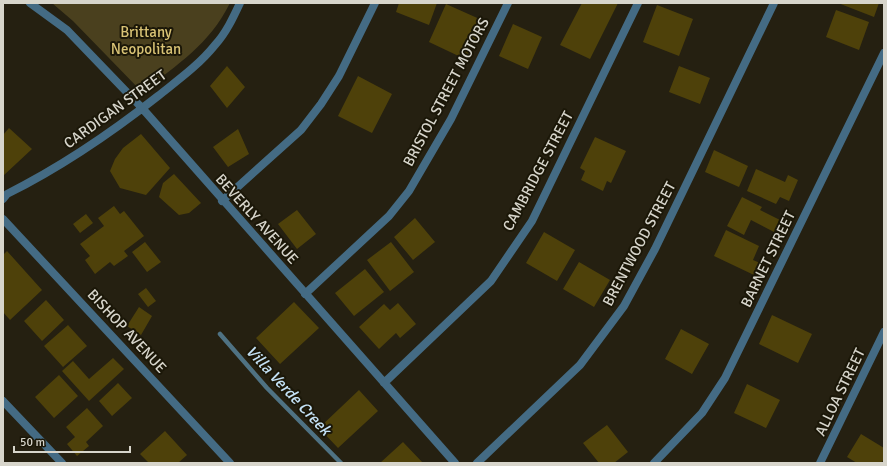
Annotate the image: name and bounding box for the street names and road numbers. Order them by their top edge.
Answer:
street label: BRISTOL STREET MOTORS [399,15,493,169]
street label: CARDIGAN STREET [60,65,170,152]
street label: CAMBRIDGE STREET [499,108,577,234]
street label: BEVERLY AVENUE [212,170,302,268]
street label: BRENTWOOD STREET [599,178,680,309]
street label: BARNET STREET [737,207,799,310]
street label: BISHOP AVENUE [84,285,170,377]
street label: ALLOA STREET [811,345,869,439]

